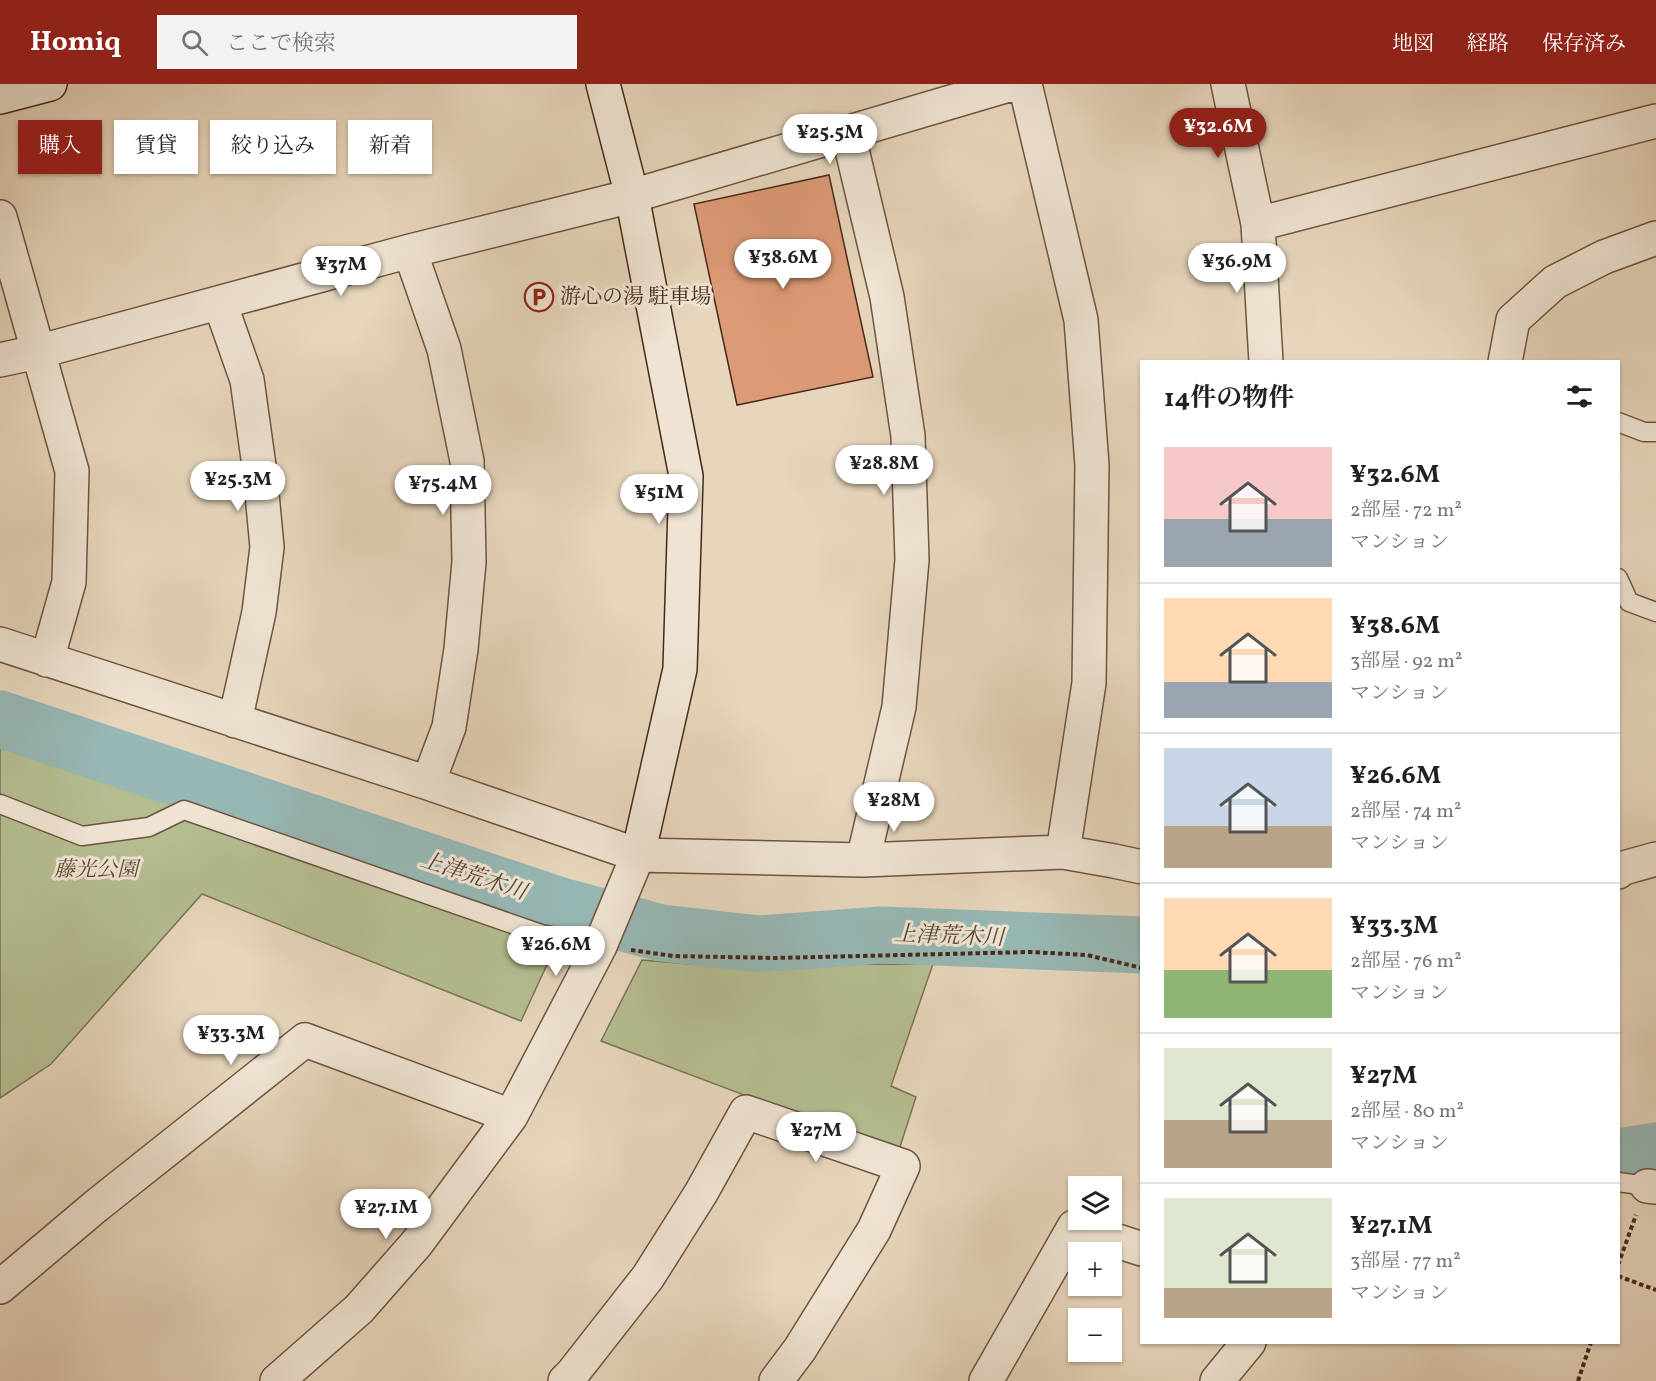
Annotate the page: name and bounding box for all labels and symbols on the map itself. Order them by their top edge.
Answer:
pin: ¥32.6M [1169,108,1267,159]
pin: ¥25.5M [781,114,879,165]
pin: ¥38.6M [734,239,832,290]
pin: ¥36.9M [1188,243,1286,294]
pin: ¥37M [305,246,377,297]
parking icon: 游心の湯 駐車場 [523,281,555,313]
place label: 游心の湯 駐車場 [560,283,711,312]
pin: ¥28.8M [835,445,933,496]
pin: ¥25.3M [189,461,287,512]
pin: ¥75.4M [394,465,492,516]
pin: ¥51M [623,474,695,525]
pin: ¥28M [858,782,930,833]
water label: 上津荒木川 [416,845,532,909]
park label: 藤光公園 [54,856,141,885]
water label: 上津荒木川 [893,920,1006,954]
pin: ¥26.6M [507,926,605,977]
pin: ¥33.3M [182,1015,280,1066]
pin: ¥27M [780,1112,852,1163]
pin: ¥27.1M [337,1189,435,1240]

